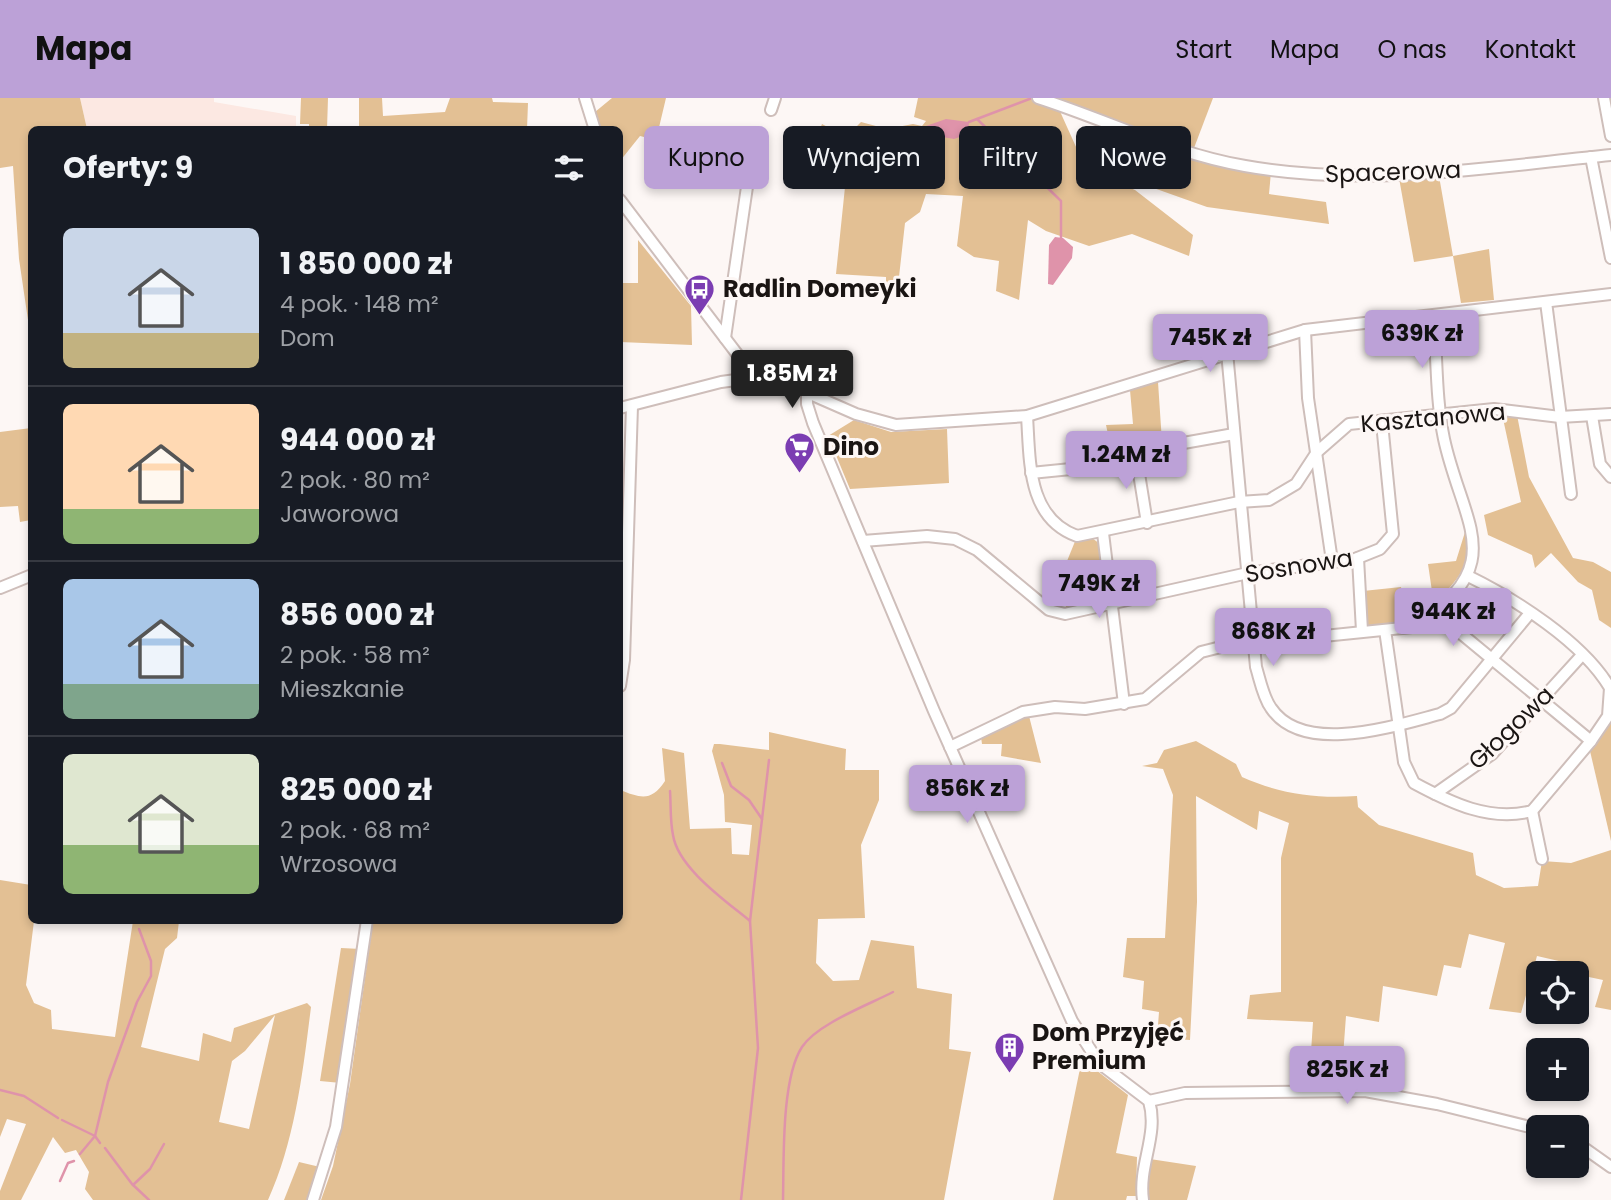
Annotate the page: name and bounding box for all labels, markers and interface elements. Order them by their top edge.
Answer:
text: Mapa [35,25,133,72]
text: Start [1175,33,1232,66]
text: Mapa [1270,33,1339,66]
text: O nas [1377,33,1447,66]
text: Kontakt [1485,33,1576,66]
chip: Kupno [644,126,769,189]
chip: Wynajem [783,126,945,189]
chip: Filtry [959,126,1062,189]
chip: Nowe [1076,126,1191,189]
text: Oferty: 9 [63,146,193,189]
icon: filters [550,149,588,187]
street label: Spacerowa [1324,153,1462,190]
text: 1 850 000 zł [280,242,452,285]
icon: home [119,256,203,340]
bus stop icon: Radlin Domeyki [683,272,717,316]
place label: Radlin Domeyki [723,272,917,305]
text: 4 pok. · 148 m² [280,288,438,320]
pin: 639K zł [1357,310,1487,370]
pin: 745K zł [1145,314,1275,374]
text: 639K zł [1381,317,1463,349]
text: 745K zł [1169,321,1251,353]
text: Dom [280,322,335,354]
pin: 1.85M zł [720,350,864,410]
text: 1.85M zł [747,357,837,389]
street label: Kasztanowa [1359,395,1507,440]
text: 944 000 zł [280,418,435,461]
supermarket icon: Dino [783,430,817,474]
place label: Dino [823,430,879,463]
icon: home [119,432,203,516]
pin: 1.24M zł [1054,432,1198,491]
text: 1.24M zł [1082,438,1170,470]
text: 2 pok. · 80 m² [280,464,430,496]
text: Jaworowa [280,498,399,530]
street label: Sosnowa [1243,541,1355,590]
pin: 749K zł [1034,560,1164,620]
text: 749K zł [1058,567,1140,599]
pin: 944K zł [1388,588,1518,648]
text: 856 000 zł [280,593,434,636]
text: 944K zł [1411,595,1496,627]
icon: home [119,607,203,691]
pin: 868K zł [1208,608,1338,668]
text: 868K zł [1231,615,1315,647]
text: 2 pok. · 58 m² [280,639,430,671]
text: Mieszkanie [280,673,404,705]
street label: Głogowa [1461,678,1561,777]
pin: 856K zł [902,766,1032,825]
text: 825 000 zł [280,768,432,811]
text: 856K zł [925,772,1009,804]
icon: home [119,782,203,866]
text: 2 pok. · 68 m² [280,814,430,846]
text: Wrzosowa [280,848,397,880]
map controls [1526,961,1589,1178]
button: locate [1526,961,1589,1024]
place label: Dom Przyjęć Premium [1032,1016,1184,1077]
building icon: Dom Przyjęć Premium [992,1030,1026,1074]
button: + [1526,1038,1589,1101]
pin: 825K zł [1282,1046,1412,1106]
text: 825K zł [1306,1053,1388,1085]
button: − [1526,1115,1589,1178]

